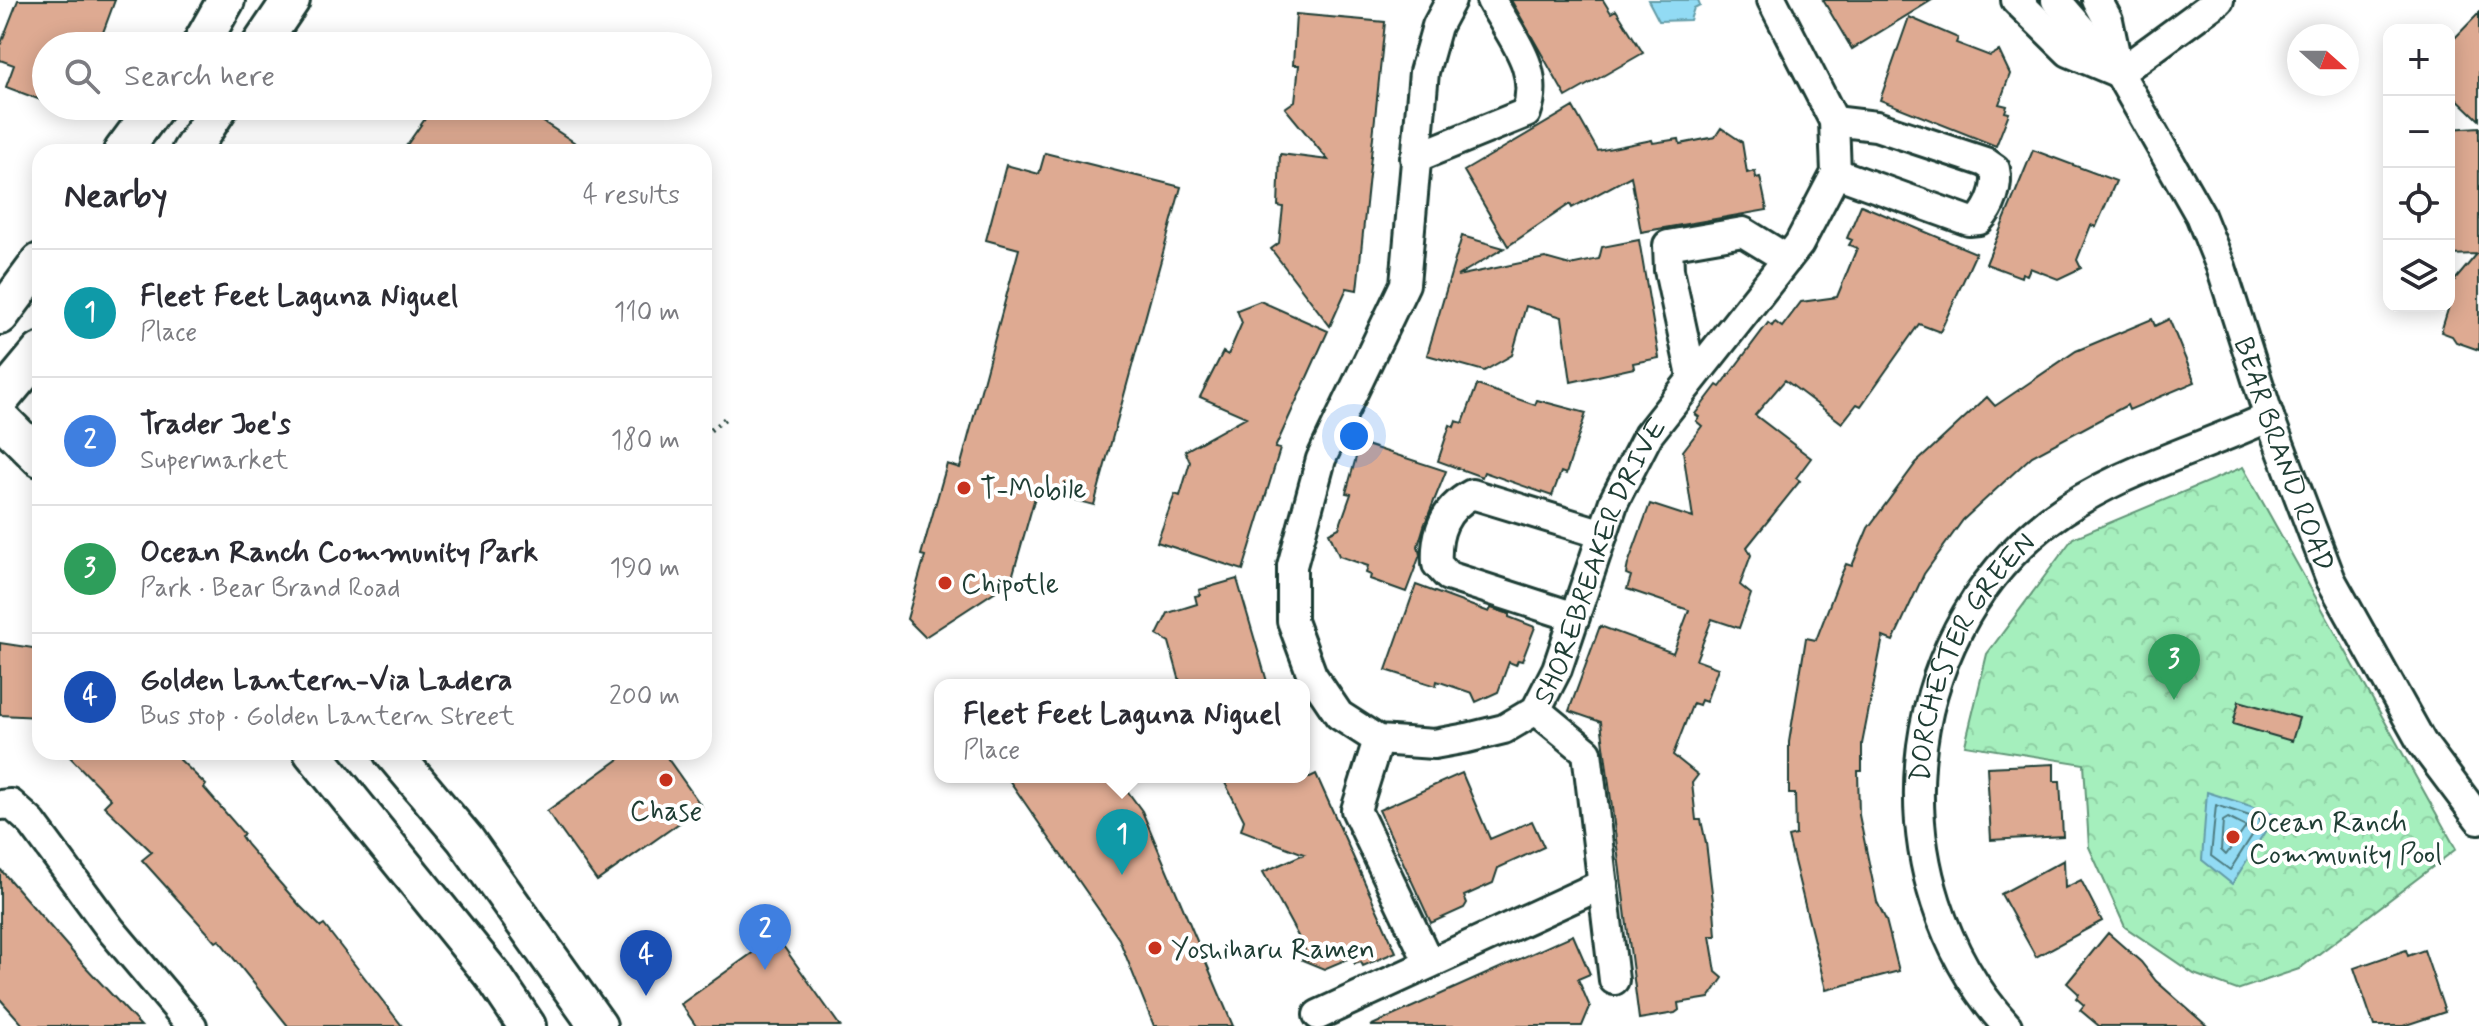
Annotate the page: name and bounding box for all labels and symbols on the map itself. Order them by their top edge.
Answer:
north arrow [2287,24,2359,96]
street label: BEAR BRAND ROAD [2224,333,2342,577]
street label: SHOREBREAKER DRIVE [1526,410,1676,712]
your location [1334,416,1374,456]
place label: T-Mobile [980,472,1087,509]
marker: T-Mobile [955,479,973,497]
street label: DORCHESTER GREEN [1903,525,2044,783]
place label: Chipotle [961,567,1059,604]
marker: Chipotle [936,574,954,592]
pin: 3 [2148,634,2200,700]
marker: Chase [657,771,675,789]
place label: Chase [630,794,702,831]
place label: Ocean Ranch Community Pool [2249,805,2442,874]
pin: 1 [1096,809,1148,875]
marker: Ocean Ranch Community Pool [2224,828,2242,846]
pin: 2 [739,904,791,970]
pin: 4 [620,930,672,996]
place label: Yoshiharu Ramen [1171,932,1375,969]
marker: Yoshiharu Ramen [1146,939,1164,957]

